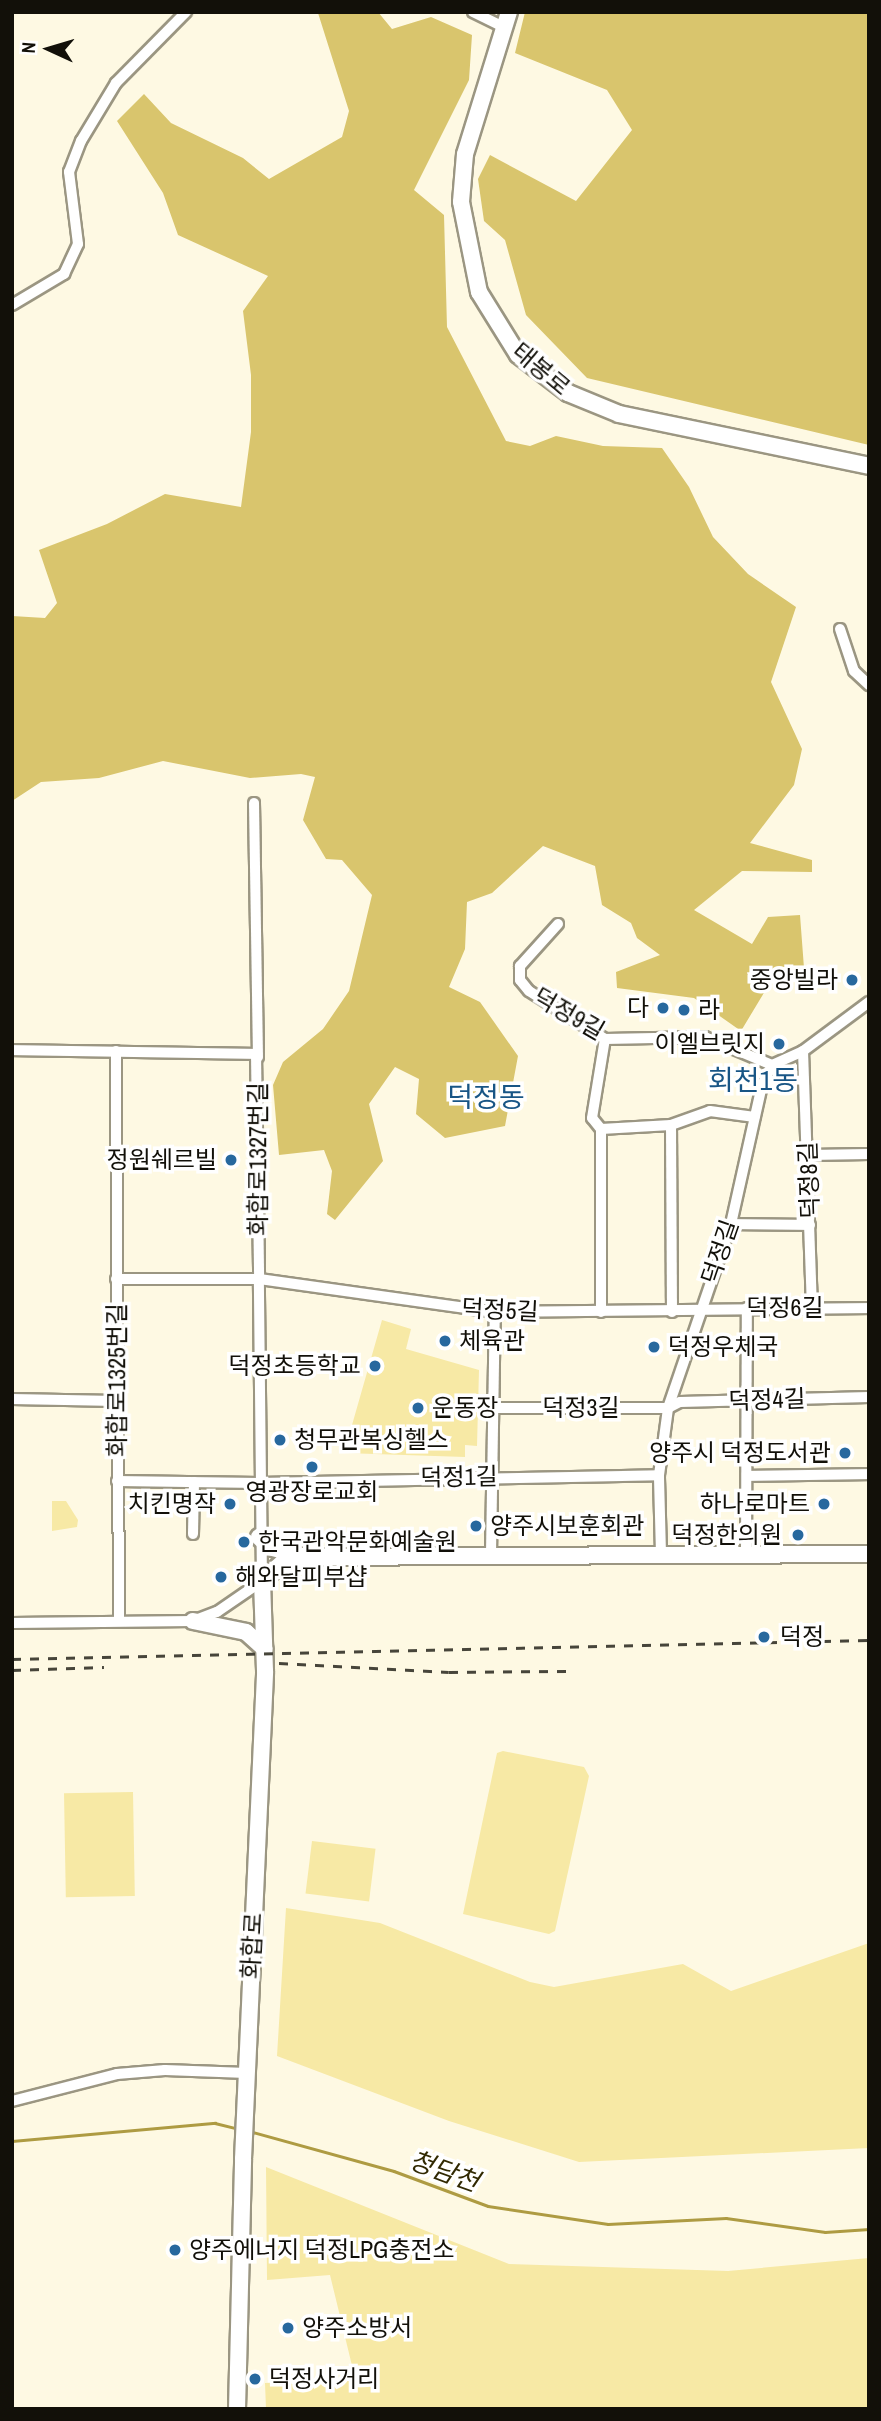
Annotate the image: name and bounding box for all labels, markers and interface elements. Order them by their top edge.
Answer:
north arrow [14,14,84,84]
text: N [15,41,41,54]
street label: 태봉로 [506,337,576,401]
place label: 중앙빌라 [750,966,838,994]
marker: 중앙빌라 [844,972,860,988]
street label: 덕정9길 [528,982,610,1046]
place label: 다 [627,994,649,1022]
place label: 라 [698,996,720,1024]
marker: 다 [655,1000,671,1016]
marker: 라 [676,1002,692,1018]
place label: 이엘브릿지 [655,1030,765,1058]
marker: 이엘브릿지 [771,1036,787,1052]
district label: 회천1동 [708,1063,798,1097]
district label: 덕정동 [447,1080,525,1114]
street label: 화합로1327번길 [244,1082,272,1236]
street label: 덕정8길 [793,1141,825,1219]
place label: 정원쉐르빌 [107,1146,217,1174]
marker: 정원쉐르빌 [223,1152,239,1168]
street label: 덕정길 [696,1216,744,1288]
street label: 덕정5길 [461,1294,539,1326]
street label: 덕정6길 [746,1294,824,1322]
street label: 화합로1325번길 [103,1303,131,1457]
place label: 체육관 [459,1327,525,1355]
marker: 체육관 [437,1333,453,1349]
place label: 덕정우체국 [668,1333,778,1361]
marker: 덕정우체국 [646,1339,662,1355]
place label: 덕정초등학교 [229,1352,361,1380]
marker: 덕정초등학교 [367,1358,383,1374]
street label: 덕정4길 [728,1384,806,1416]
place label: 운동장 [432,1394,498,1422]
street label: 덕정3길 [542,1394,620,1422]
marker: 운동장 [410,1400,426,1416]
place label: 청무관복싱헬스 [294,1426,449,1454]
marker: 청무관복싱헬스 [272,1432,288,1448]
place label: 양주시 덕정도서관 [649,1439,831,1467]
marker: 양주시 덕정도서관 [837,1445,853,1461]
marker: 영광장로교회 [304,1459,320,1475]
street label: 덕정1길 [420,1462,498,1492]
place label: 영광장로교회 [246,1478,378,1506]
place label: 치킨명작 [128,1490,216,1518]
place label: 하나로마트 [700,1490,810,1518]
marker: 치킨명작 [222,1496,238,1512]
marker: 하나로마트 [816,1496,832,1512]
place label: 양주시보훈회관 [490,1512,645,1540]
marker: 양주시보훈회관 [468,1518,484,1534]
place label: 덕정한의원 [672,1521,782,1549]
marker: 덕정한의원 [788,1525,808,1545]
place label: 한국관악문화예술원 [258,1528,457,1556]
marker: 한국관악문화예술원 [236,1534,252,1550]
place label: 해와달피부샵 [235,1563,367,1591]
marker: 해와달피부샵 [213,1569,229,1585]
place label: 덕정 [780,1623,824,1651]
marker: 덕정 [754,1627,774,1647]
street label: 화합로 [236,1912,268,1980]
water label: 청담천 [405,2144,483,2198]
place label: 양주에너지 덕정LPG충전소 [189,2236,455,2264]
marker: 양주에너지 덕정LPG충전소 [167,2242,183,2258]
place label: 양주소방서 [302,2314,412,2342]
marker: 양주소방서 [280,2320,296,2336]
place label: 덕정사거리 [269,2365,379,2393]
marker: 덕정사거리 [247,2371,263,2387]

